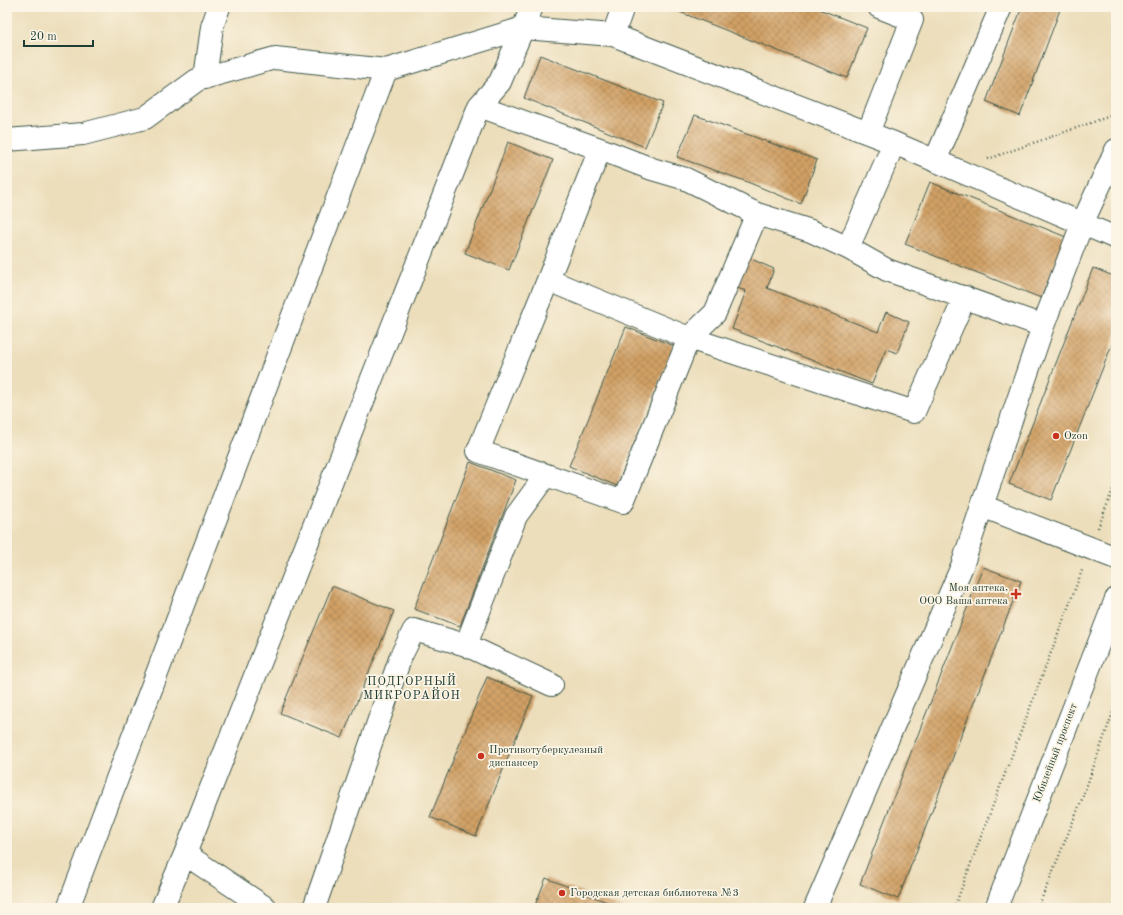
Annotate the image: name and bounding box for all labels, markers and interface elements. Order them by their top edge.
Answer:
scale bar [24,22,93,48]
text: 20 m [30,31,57,43]
marker: Ozon [1051,431,1061,441]
place label: Ozon [1064,431,1088,442]
place label: Моя аптека, ООО Ваша аптека [919,583,1009,607]
marker: Моя аптека, ООО Ваша аптека [1011,589,1021,599]
district label: ПОДГОРНЫЙ МИКРОРАЙОН [363,673,461,702]
street label: Юбилейный проспект [1032,702,1080,804]
place label: Противотуберкулезный диспансер [489,745,603,769]
marker: Противотуберкулезный диспансер [476,751,486,761]
marker: Городская детская библиотека №3 [557,888,567,898]
place label: Городская детская библиотека №3 [570,888,739,899]

